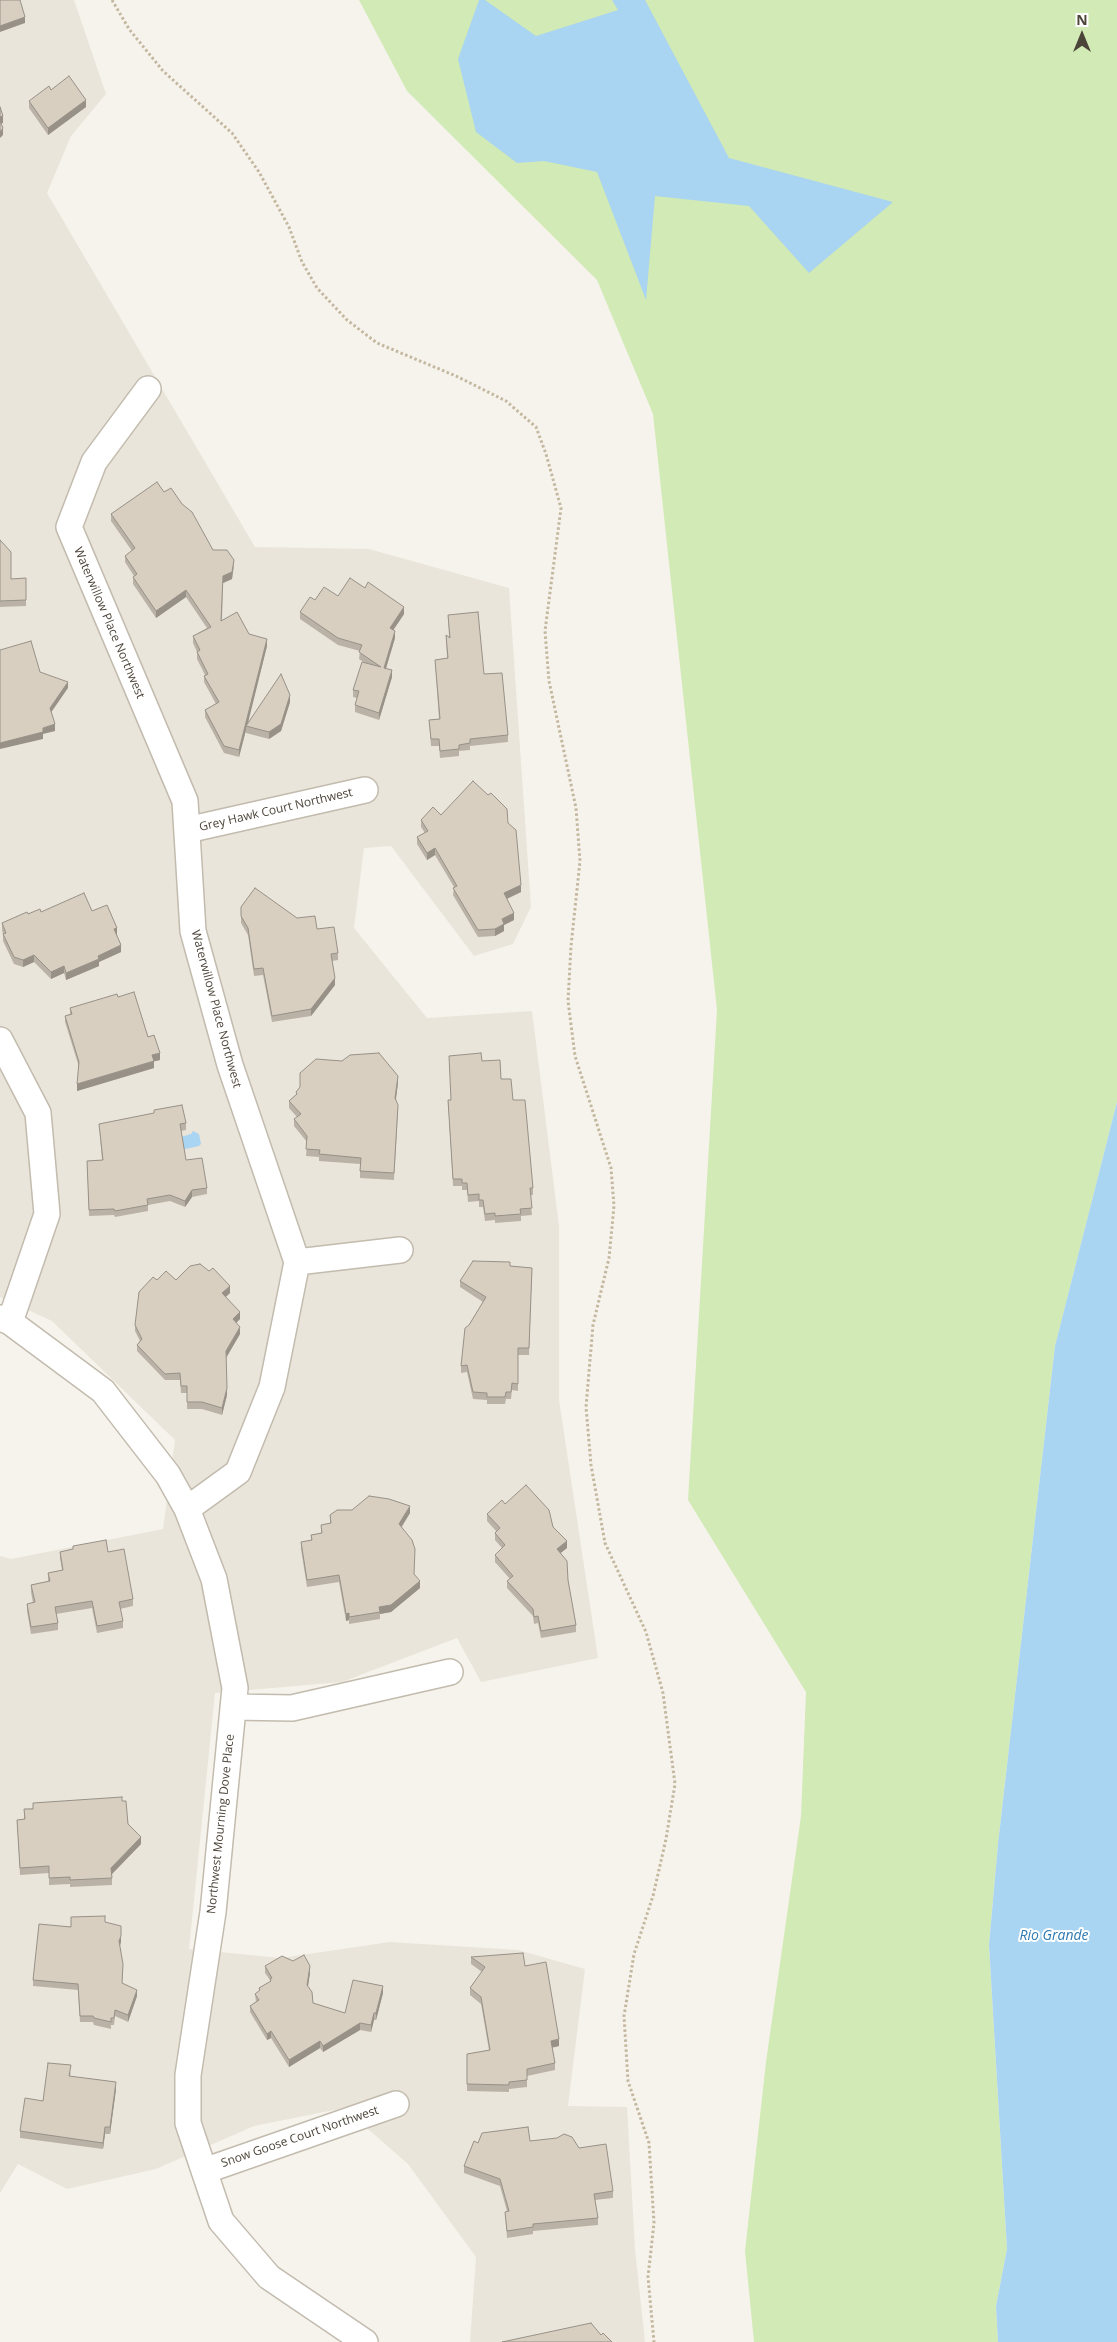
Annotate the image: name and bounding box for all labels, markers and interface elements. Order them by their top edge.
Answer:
north arrow [1057,10,1107,60]
text: N [1076,10,1088,29]
street label: Waterwillow Place Northwest [71,545,147,701]
street label: Grey Hawk Court Northwest [198,785,354,835]
street label: Waterwillow Place Northwest [188,928,244,1090]
street label: Northwest Mourning Dove Place [204,1733,238,1915]
water label: Rio Grande [1019,1928,1089,1944]
street label: Snow Goose Court Northwest [219,2103,381,2171]

